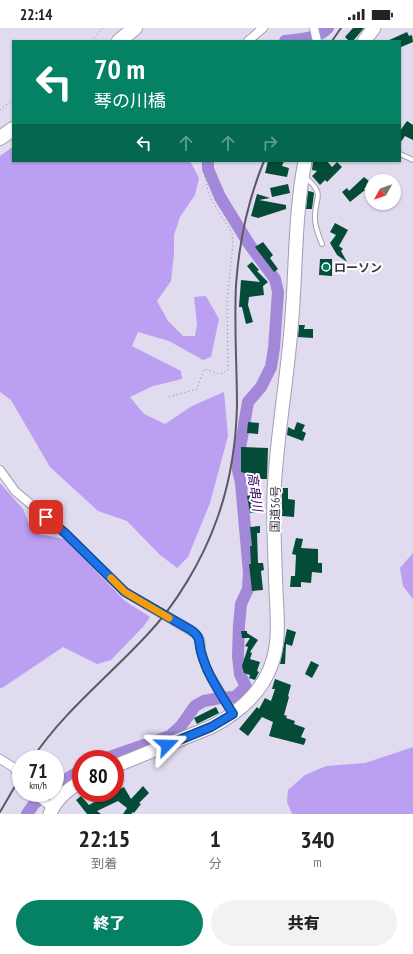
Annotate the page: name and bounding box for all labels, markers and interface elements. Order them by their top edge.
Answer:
text: 22:14 [20,5,52,24]
text: 70 m [94,50,145,87]
icon: left [28,56,80,108]
text: 琴の川橋 [94,89,166,112]
icon: left [133,132,155,154]
icon: ahead [175,132,197,154]
icon: ahead [217,132,239,154]
icon: right [259,132,281,154]
north arrow [365,174,401,210]
map controls [365,174,401,210]
place label: ローソン [334,260,382,275]
marker: ローソン [321,262,331,272]
water label: 高串川 [244,471,266,514]
street label: 国道56号 [267,485,283,533]
pin [29,500,63,534]
icon: arrive [35,506,57,528]
position arrow [146,724,188,766]
speed limit sign: 80 [72,750,124,802]
text: 71 [28,758,48,784]
text: km/h [29,779,47,792]
text: 22:15 [78,823,130,854]
text: 1 [210,823,221,854]
text: 340 [300,824,335,855]
text: m [313,854,322,871]
text: 到着 [91,855,117,872]
text: 分 [209,855,222,872]
button: 終了 [16,900,203,946]
button: 共有 [211,900,397,946]

